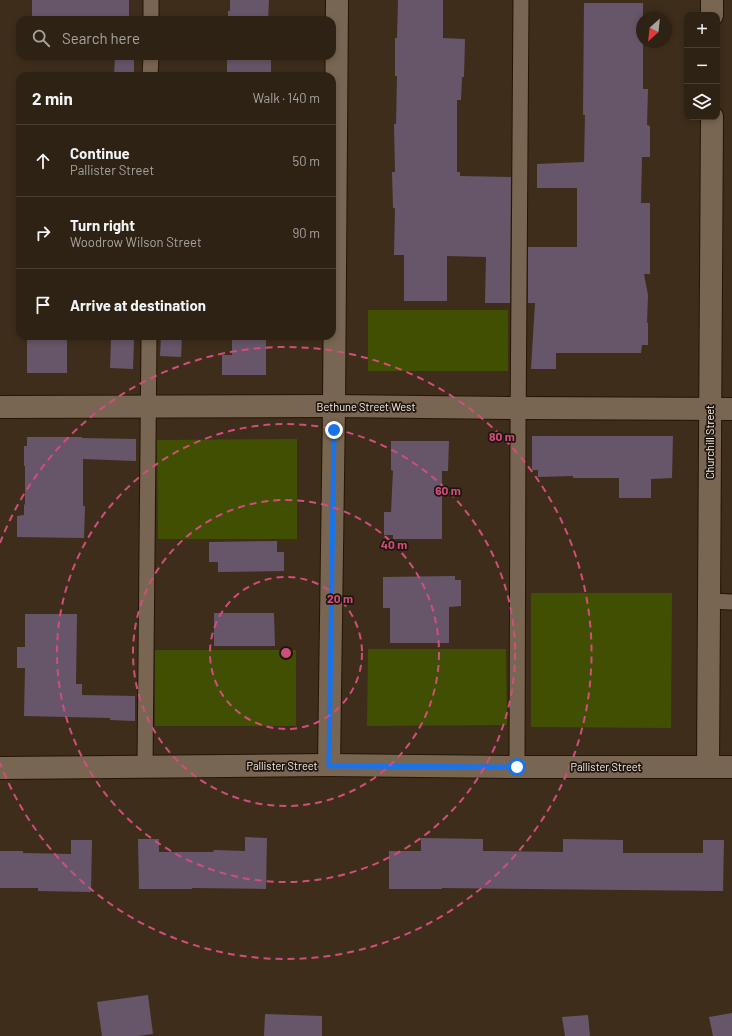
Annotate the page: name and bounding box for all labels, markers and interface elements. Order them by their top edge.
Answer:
north arrow [636,12,672,48]
map controls [684,12,720,120]
button: + [684,12,720,48]
search box [16,16,336,60]
icon: search [30,27,52,49]
text: Search here [62,29,140,47]
button: − [684,48,720,84]
button: layers [684,84,720,120]
text: 2 min [32,88,73,108]
text: Walk · 140 m [253,90,320,106]
text: Continue [70,144,130,162]
icon: ahead [32,150,54,172]
text: 50 m [293,153,320,169]
text: Pallister Street [70,162,154,178]
text: Turn right [70,216,135,234]
icon: right [32,222,54,244]
text: 90 m [293,225,320,241]
text: Woodrow Wilson Street [70,234,202,250]
icon: arrive [32,294,54,316]
text: Arrive at destination [70,296,206,314]
street label: Bethune Street West [317,400,415,413]
street label: Churchill Street [703,405,716,479]
route end [325,421,343,439]
text: 80 m [489,429,515,443]
text: 60 m [435,483,461,497]
text: 40 m [381,537,407,551]
text: 20 m [327,591,353,605]
centre of rings [279,646,293,660]
route start [508,758,526,776]
street label: Pallister Street [246,759,318,772]
street label: Pallister Street [570,760,642,773]

